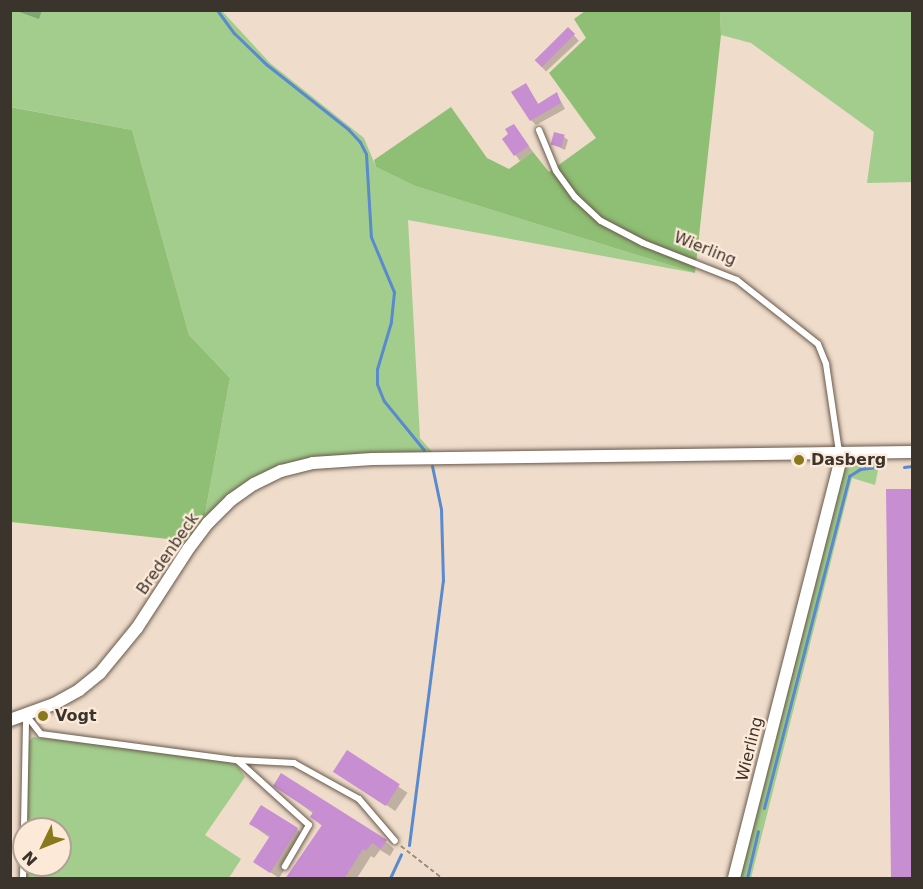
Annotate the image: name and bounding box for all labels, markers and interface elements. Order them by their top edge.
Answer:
street label: Wierling [671,228,739,270]
place label: Dasberg [811,450,886,470]
marker: Dasberg [792,453,806,467]
street label: Bredenbeck [133,509,203,599]
place label: Vogt [55,706,97,726]
marker: Vogt [36,709,50,723]
street label: Wierling [733,715,767,783]
north arrow [12,817,72,877]
text: N [18,847,41,870]

